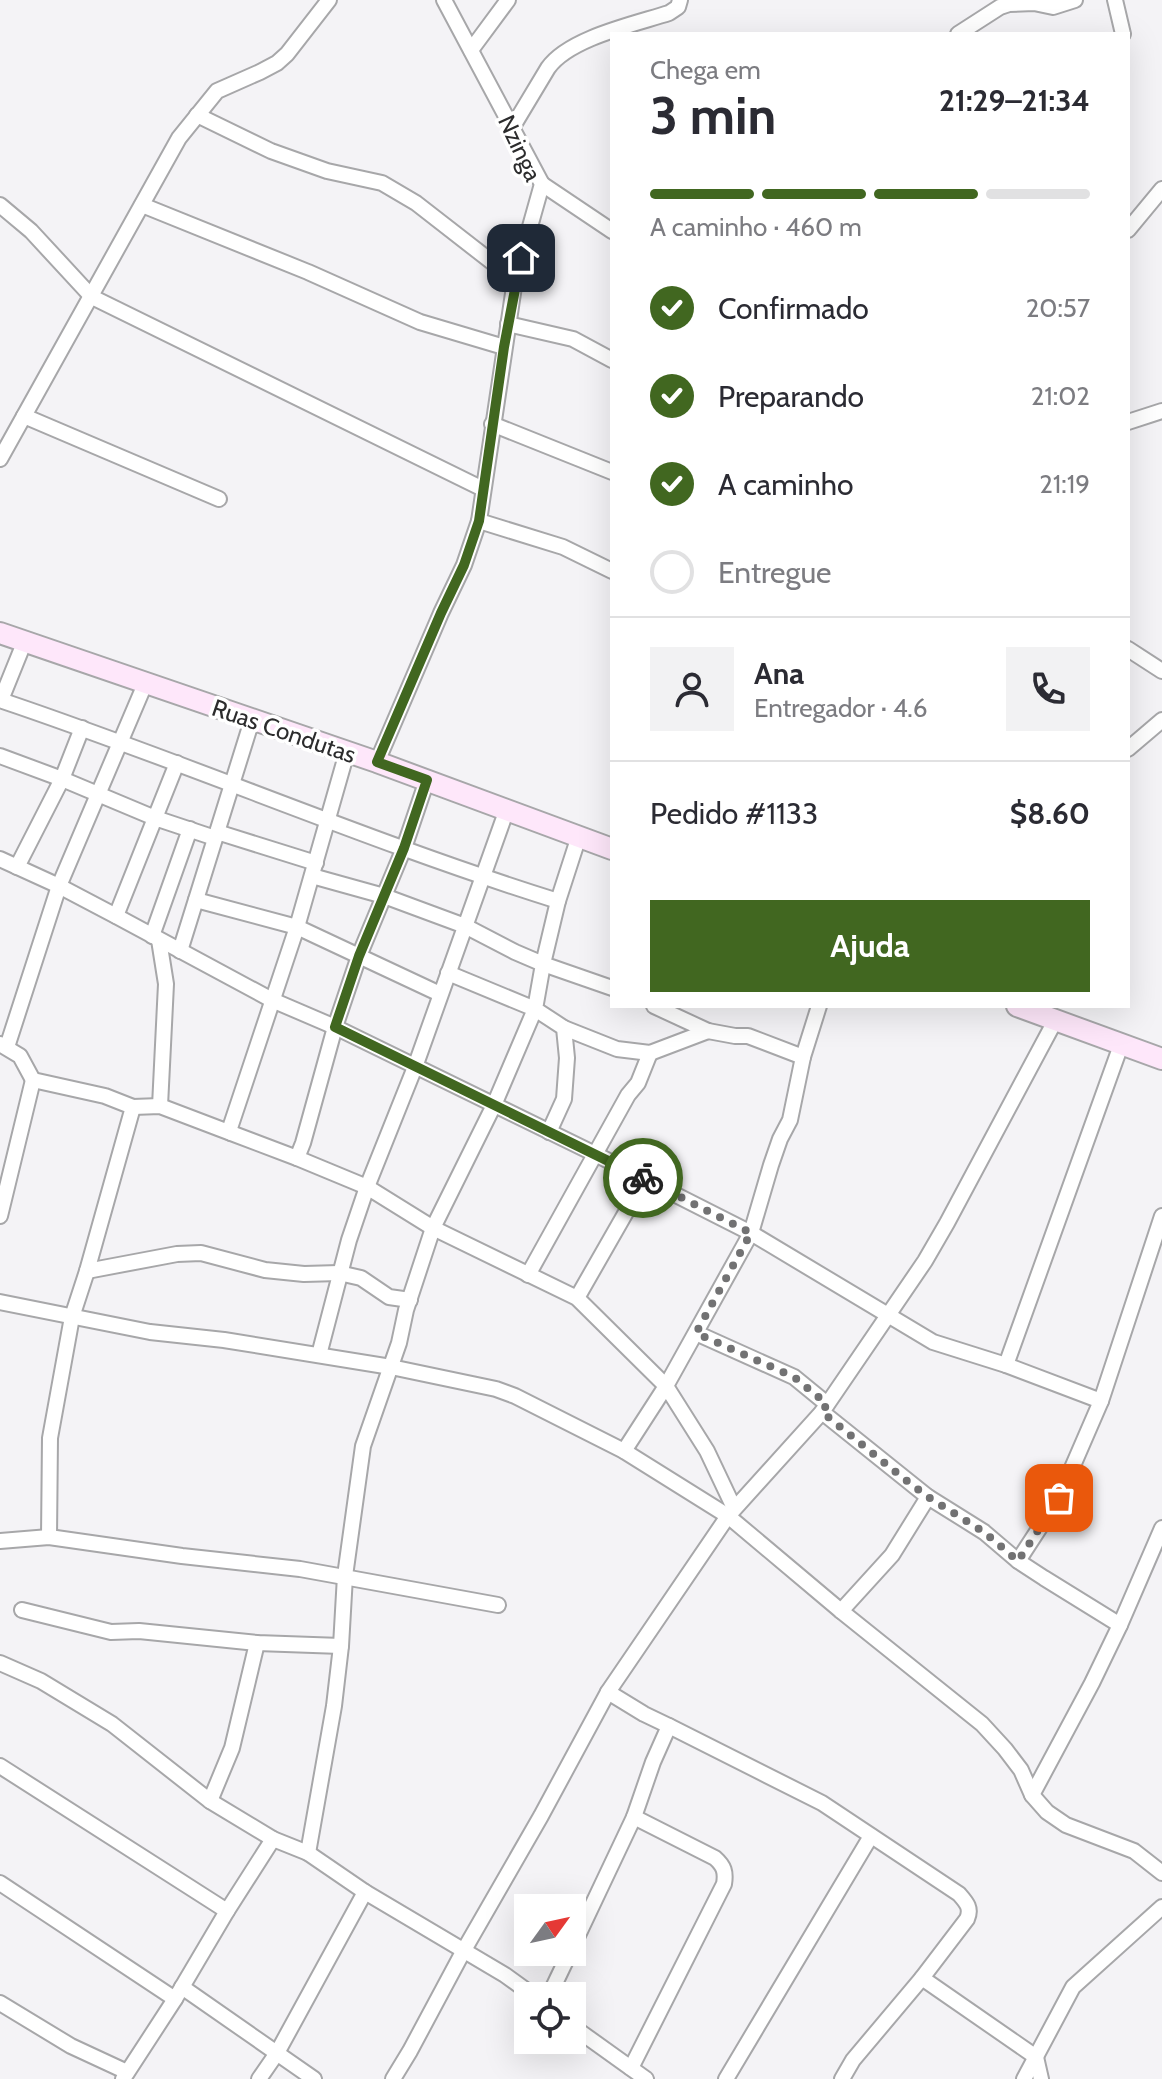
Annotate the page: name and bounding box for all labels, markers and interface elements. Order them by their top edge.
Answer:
text: Chega em [650,54,761,86]
text: 21:29–21:34 [939,82,1090,119]
text: 3 min [650,84,776,147]
street label: Nzinga [492,110,548,186]
text: A caminho · 460 m [650,211,862,243]
pin [487,224,555,292]
icon: home [499,236,543,280]
icon: check [650,286,694,330]
text: Confirmado [718,290,869,327]
text: 20:57 [1026,292,1090,324]
icon: check [650,374,694,418]
text: Preparando [718,378,864,415]
text: 21:02 [1031,380,1090,412]
icon: check [650,462,694,506]
text: A caminho [718,466,853,503]
text: 21:19 [1039,468,1090,500]
text: Entregue [718,554,831,591]
button: person [650,647,734,731]
button: phone [1006,647,1090,731]
text: Ana [754,655,804,692]
text: Entregador · 4.6 [754,692,928,724]
street label: Ruas Condutas [208,693,360,769]
text: Pedido #1133 [650,795,818,832]
text: $8.60 [1010,795,1090,832]
button: Ajuda [650,900,1090,992]
courier [603,1138,683,1218]
icon: bike [621,1156,665,1200]
pin [1025,1464,1093,1532]
icon: bag [1037,1476,1081,1520]
north arrow [514,1894,586,1966]
map controls [514,1894,586,2054]
button: locate [514,1982,586,2054]

